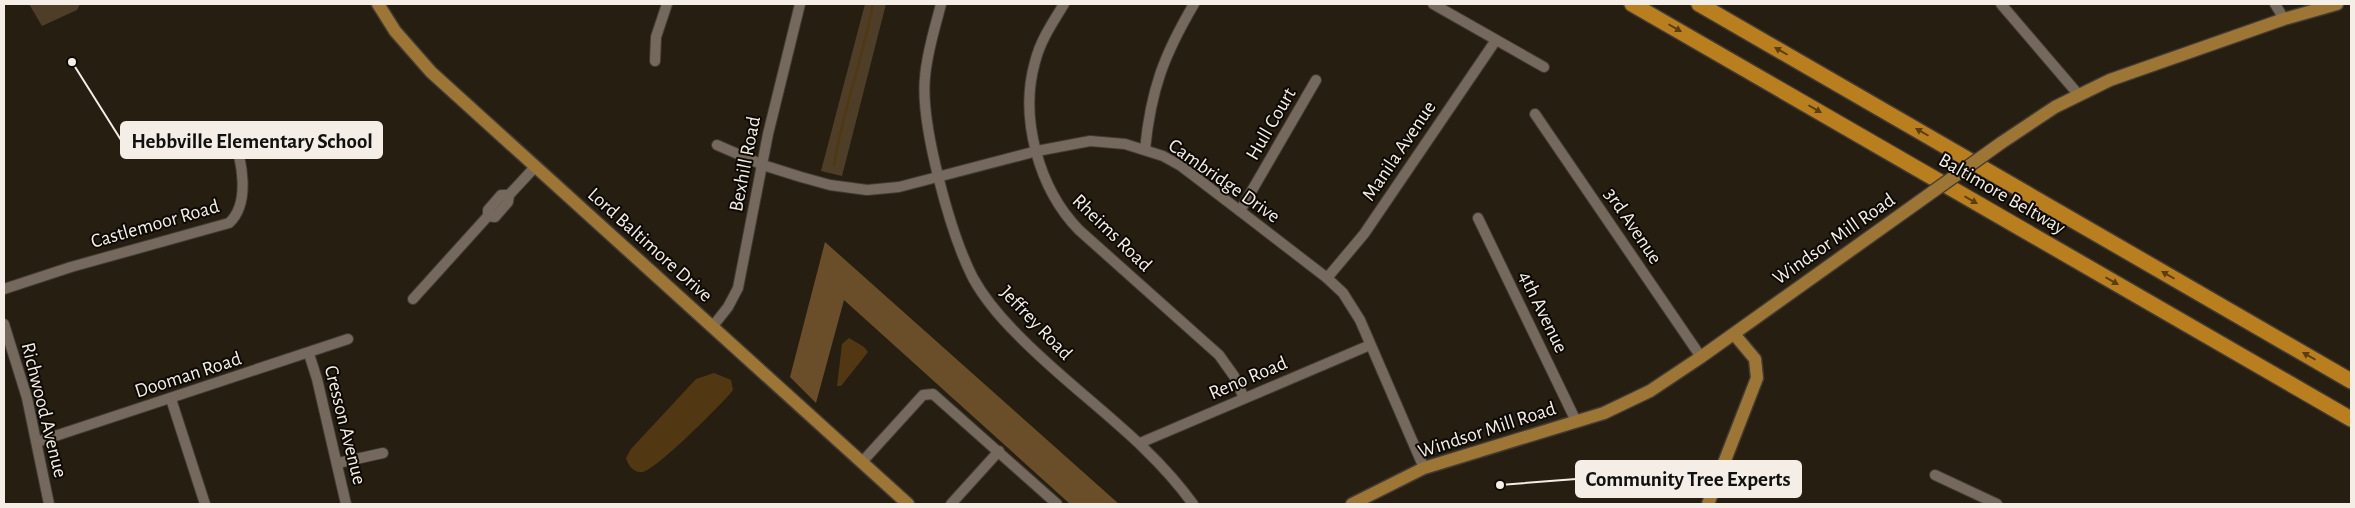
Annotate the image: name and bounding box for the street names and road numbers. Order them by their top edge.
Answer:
street label: Hull Court [1242,84,1300,163]
street label: Manila Avenue [1358,98,1440,204]
street label: Bexhill Road [726,115,764,213]
street label: Cambridge Drive [1165,135,1283,227]
street label: Baltimore Beltway [1935,150,2069,239]
street label: Lord Baltimore Drive [584,184,716,306]
street label: 3rd Avenue [1600,184,1666,268]
street label: Rheims Road [1068,190,1156,276]
street label: Windsor Mill Road [1769,190,1899,288]
street label: Castlemoor Road [89,196,221,252]
street label: 4th Avenue [1515,268,1571,356]
street label: Jeffrey Road [996,282,1076,364]
street label: Richwood Avenue [18,340,70,480]
street label: Dooman Road [132,348,244,402]
street label: Reno Road [1206,353,1290,403]
street label: Cresson Avenue [321,363,369,487]
street label: Windsor Mill Road [1416,398,1558,462]

